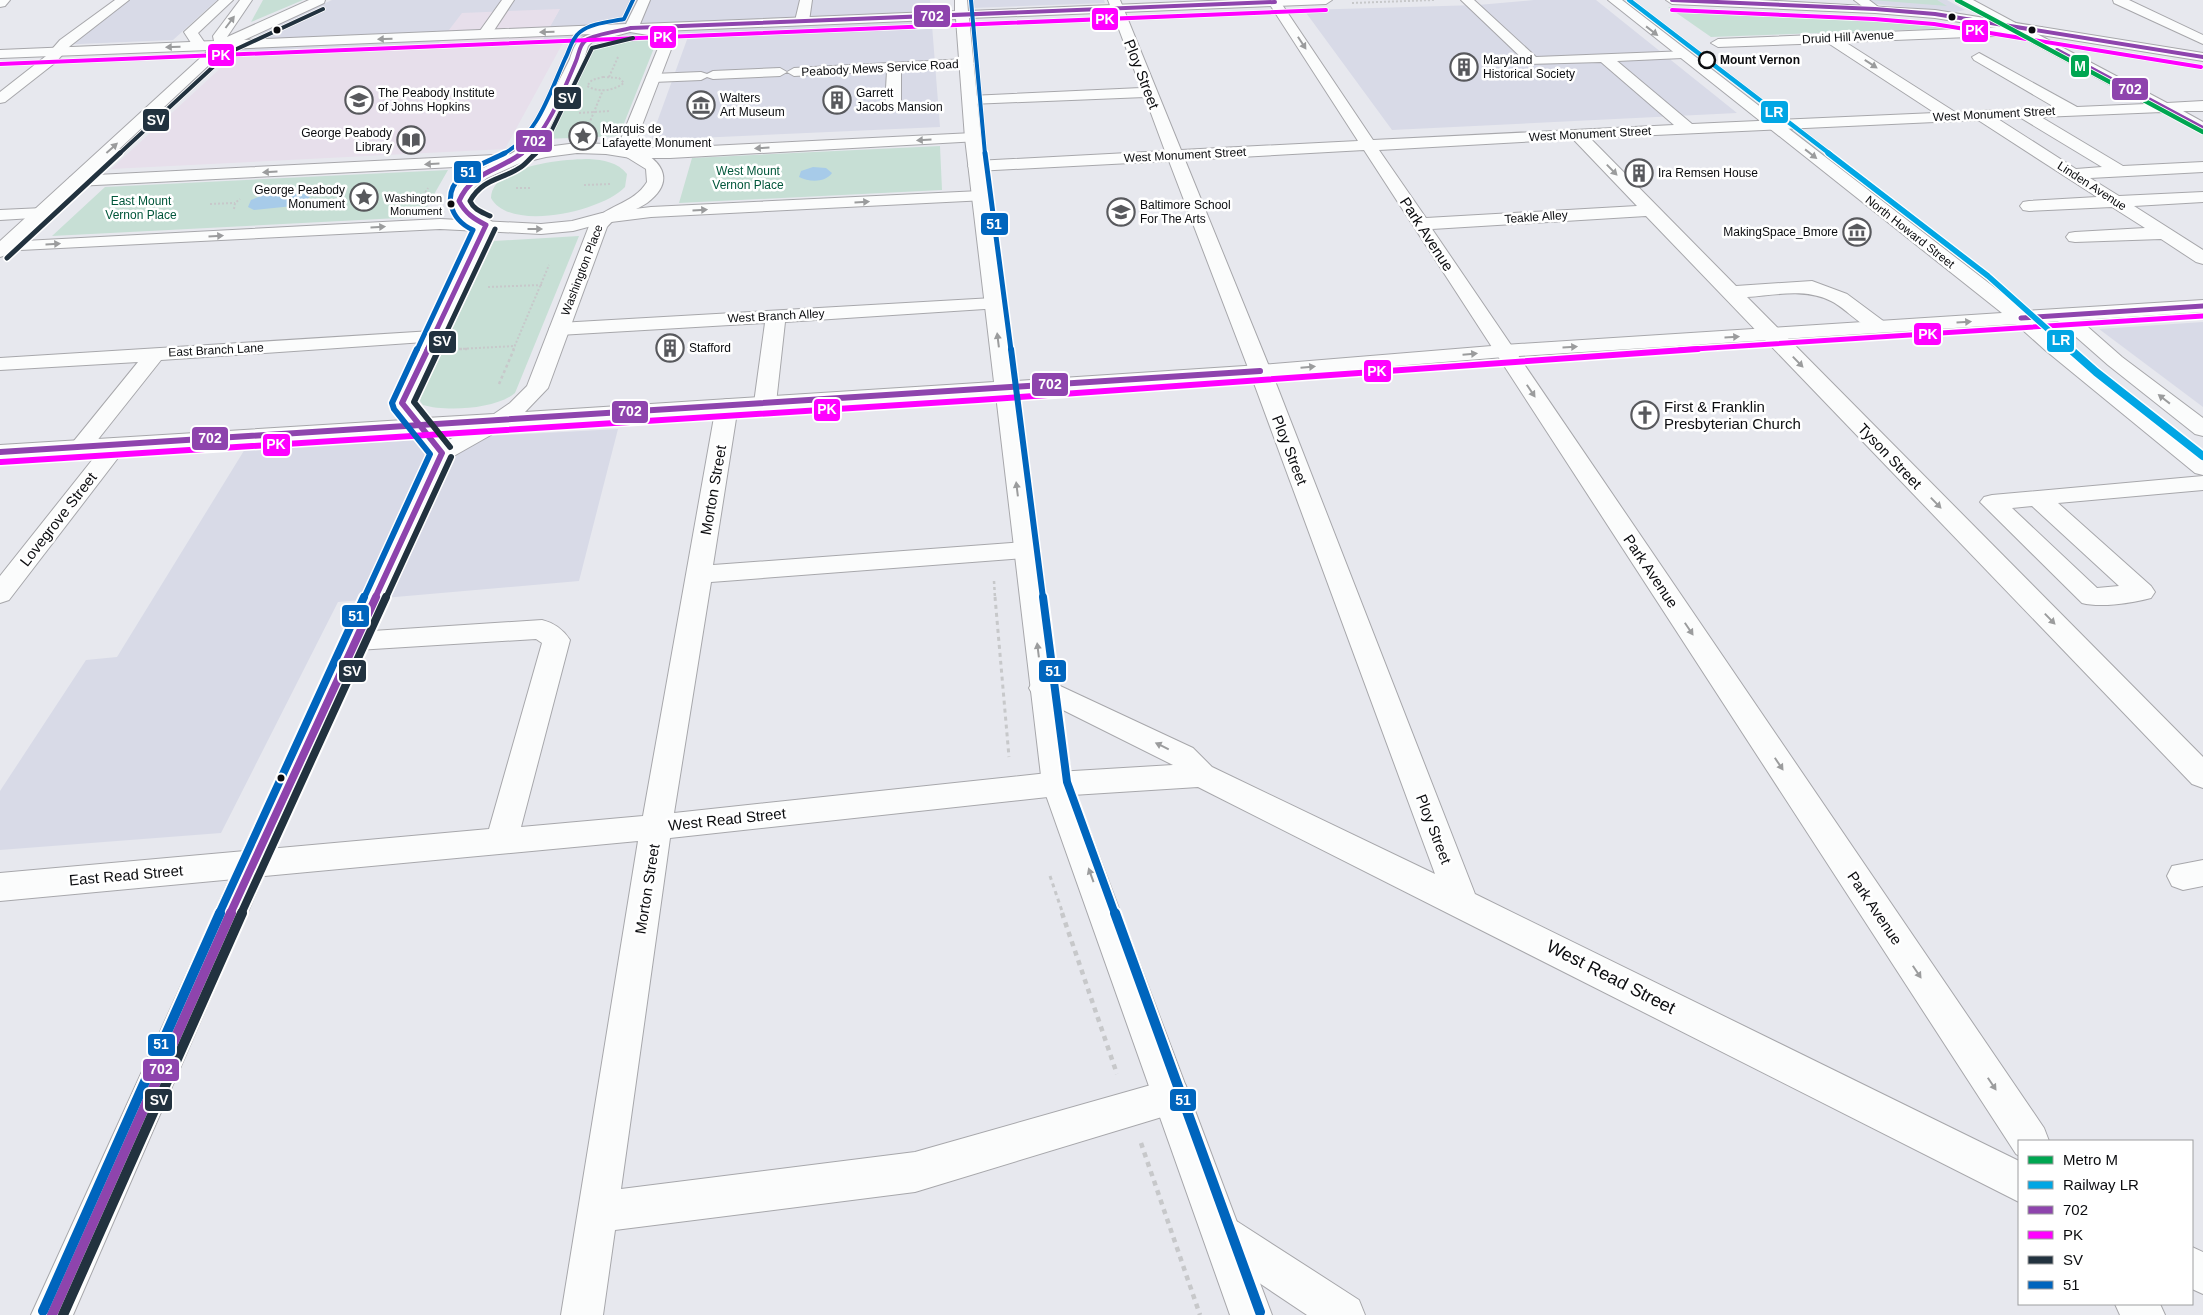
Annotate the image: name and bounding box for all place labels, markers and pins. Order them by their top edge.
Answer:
unlabelled marker [1947,12,1957,22]
unlabelled marker [272,25,282,35]
unlabelled marker [2027,25,2037,35]
marker: Mount Vernon [1698,51,1716,69]
building icon: Maryland Historical Society [1449,52,1479,82]
place label: Maryland Historical Society [1483,53,1575,81]
place label: Mount Vernon [1720,53,1800,67]
school or university icon: The Peabody Institute of Johns Hopkins [344,85,374,115]
building icon: Garrett Jacobs Mansion [822,85,852,115]
place label: The Peabody Institute of Johns Hopkins [378,86,495,114]
place label: Garrett Jacobs Mansion [856,86,943,114]
museum icon: Walters Art Museum [686,90,716,120]
place label: Walters Art Museum [720,91,785,119]
place icon: Marquis de Lafayette Monument [568,121,598,151]
place label: Marquis de Lafayette Monument [602,122,712,150]
library icon: George Peabody Library [396,125,426,155]
place label: George Peabody Library [301,126,392,154]
building icon: Ira Remsen House [1624,158,1654,188]
place label: Ira Remsen House [1658,166,1758,180]
place icon: George Peabody Monument [349,182,379,212]
place label: George Peabody Monument [254,183,346,211]
place label: Washington Monument [384,192,442,217]
school or university icon: Baltimore School For The Arts [1106,197,1136,227]
place label: Baltimore School For The Arts [1140,198,1231,226]
marker: Washington Monument [446,199,456,209]
museum icon: MakingSpace_Bmore [1842,217,1872,247]
place label: MakingSpace_Bmore [1723,225,1838,239]
building icon: Stafford [655,333,685,363]
place label: Stafford [689,341,731,355]
place label: First & Franklin Presbyterian Church [1664,398,1801,432]
church icon: First & Franklin Presbyterian Church [1630,400,1660,430]
unlabelled marker [276,773,286,783]

